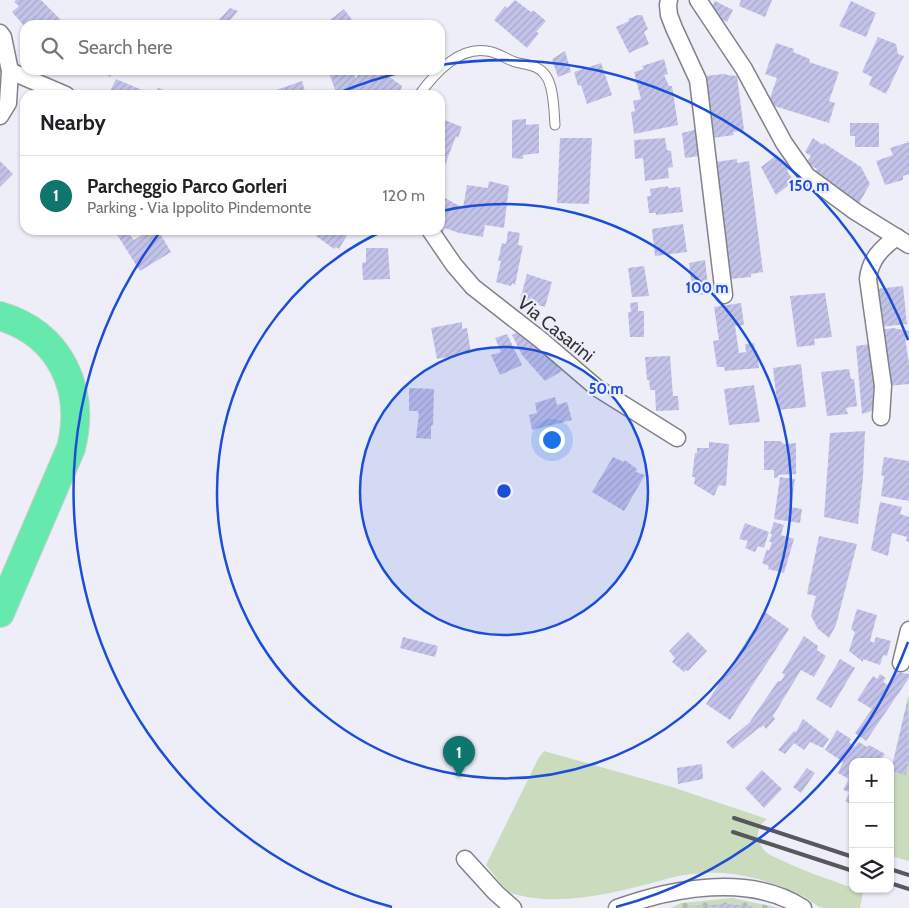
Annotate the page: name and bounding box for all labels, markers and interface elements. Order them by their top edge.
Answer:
search box [20,20,445,75]
icon: search [38,34,66,62]
text: Search here [78,36,172,59]
text: Nearby [40,110,106,135]
text: Parcheggio Parco Gorleri [87,175,287,198]
text: 150 m [789,177,829,195]
text: 1 [53,186,59,205]
text: 120 m [383,186,425,205]
text: Parking · Via Ippolito Pindemonte [87,198,311,217]
text: 100 m [685,279,729,297]
street label: Via Casarini [513,291,599,367]
text: 50 m [588,380,624,398]
your location [539,427,565,453]
centre of rings [495,482,513,500]
pin: 1 [443,736,475,777]
map controls [849,758,894,893]
button: + [849,758,894,803]
button: − [849,803,894,848]
button: layers [849,848,894,893]

